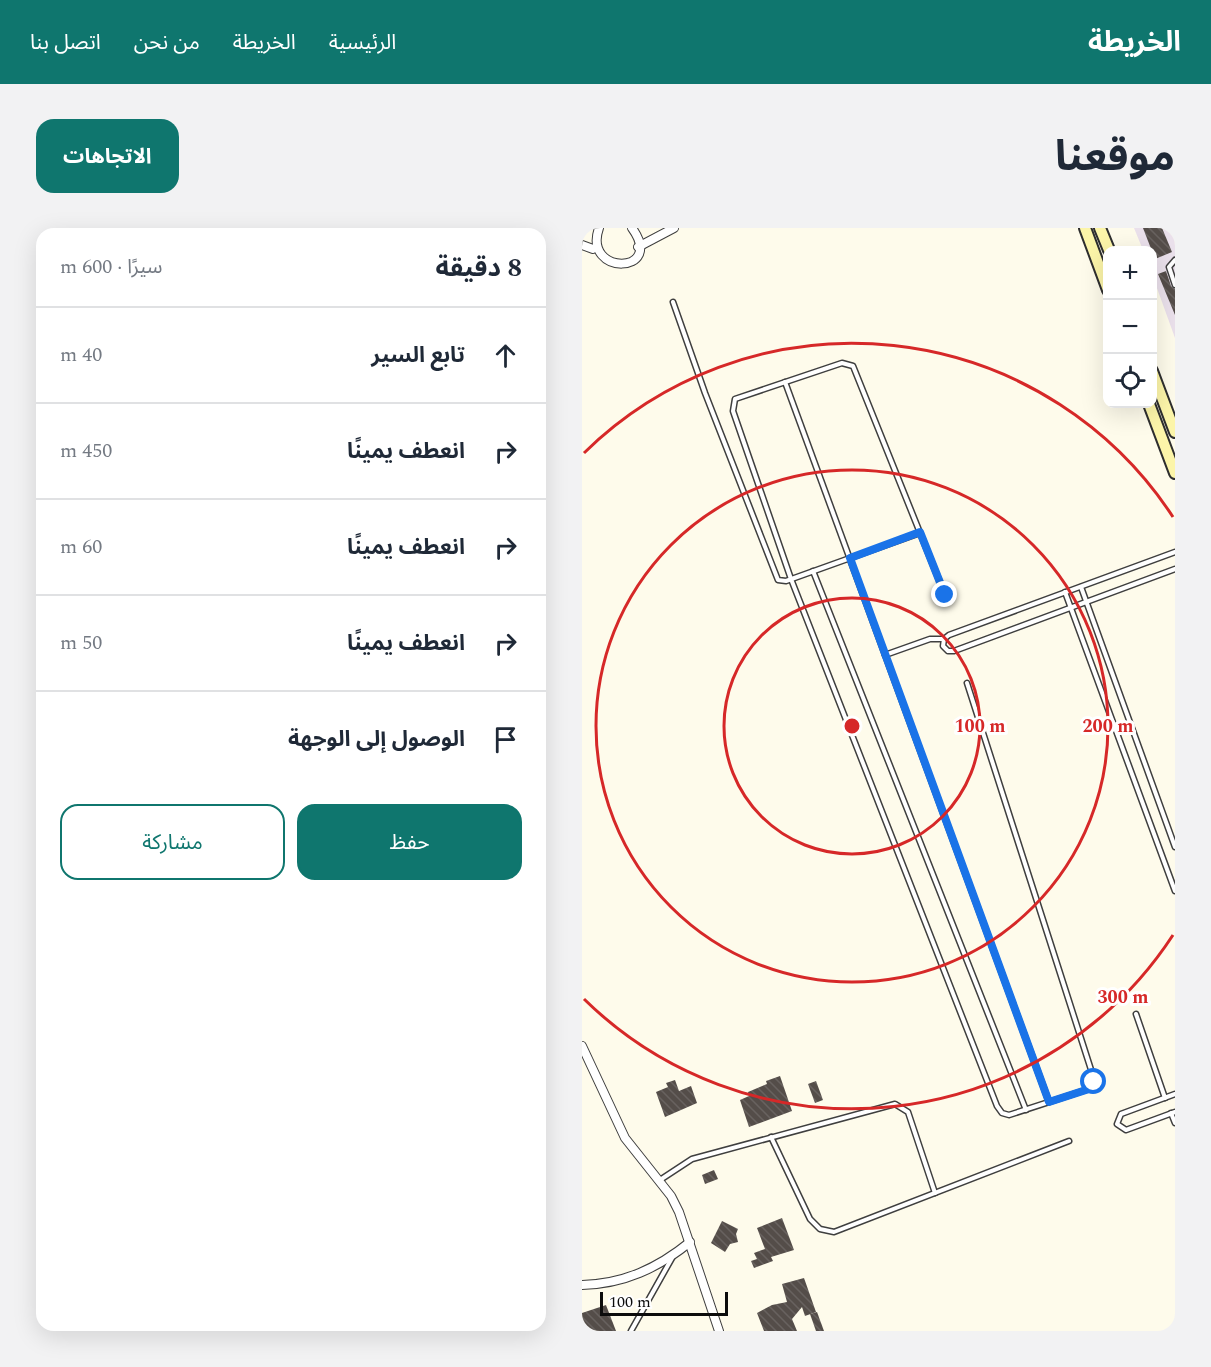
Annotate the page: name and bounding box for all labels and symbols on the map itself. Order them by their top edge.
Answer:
route end [931,581,957,607]
text: 100 m [954,713,1006,740]
text: 200 m [1082,713,1134,740]
centre of rings [842,716,862,736]
text: 300 m [1097,984,1149,1011]
route start [1080,1068,1106,1094]
scale bar [600,1289,728,1316]

